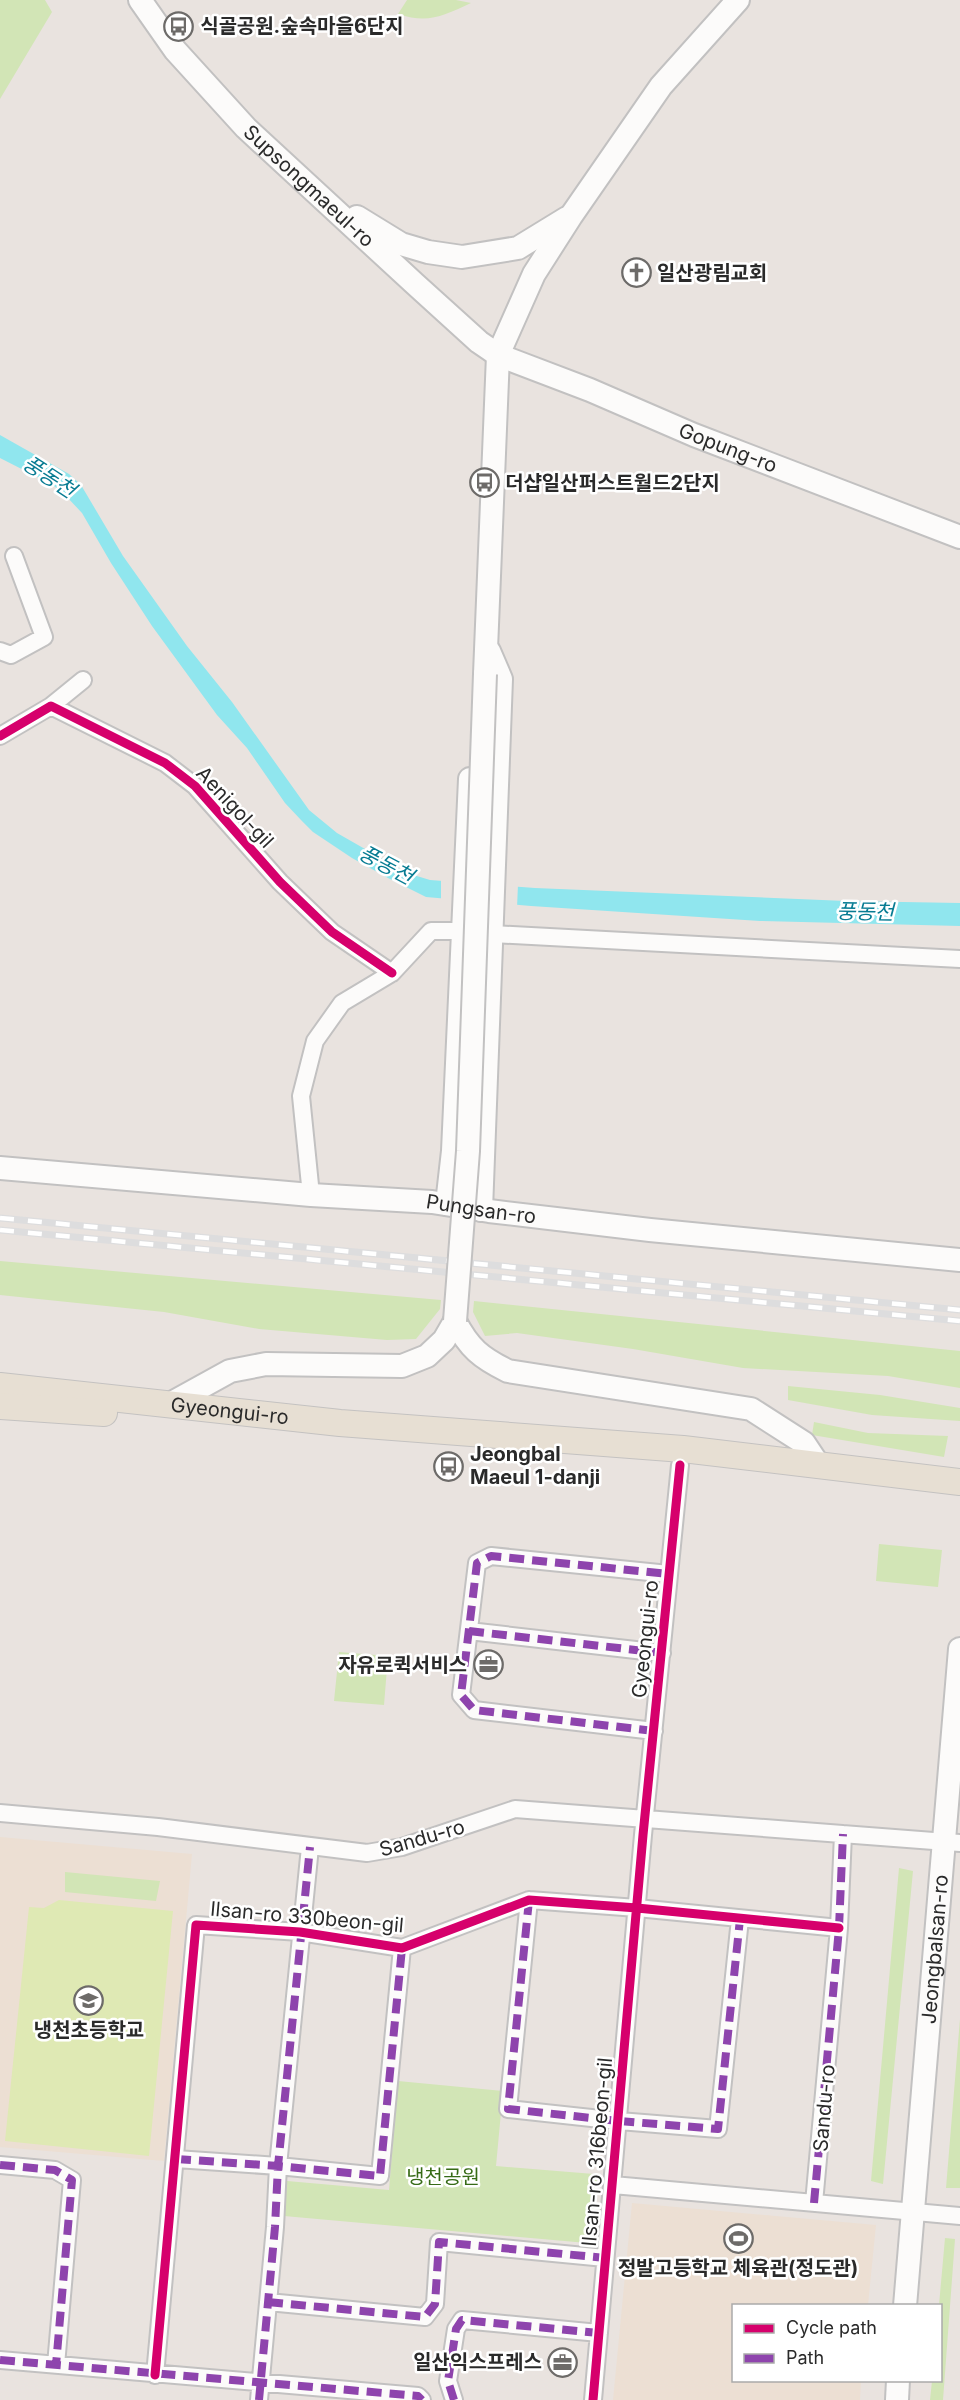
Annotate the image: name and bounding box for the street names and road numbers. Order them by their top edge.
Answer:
street label: Supsongmaeul-ro [239,120,379,252]
street label: Gopung-ro [675,418,781,478]
street label: Aenigol-gil [191,761,279,853]
street label: Pungsan-ro [424,1189,537,1228]
street label: Gyeongui-ro [169,1393,290,1429]
street label: Gyeongui-ro [627,1579,663,1699]
street label: Sandu-ro [377,1814,467,1862]
street label: Jeongbalsan-ro [917,1874,953,2025]
street label: Ilsan-ro 330beon-gil [209,1897,405,1937]
street label: Ilsan-ro 316beon-gil [577,2057,617,2247]
street label: Sandu-ro [808,2063,840,2153]

